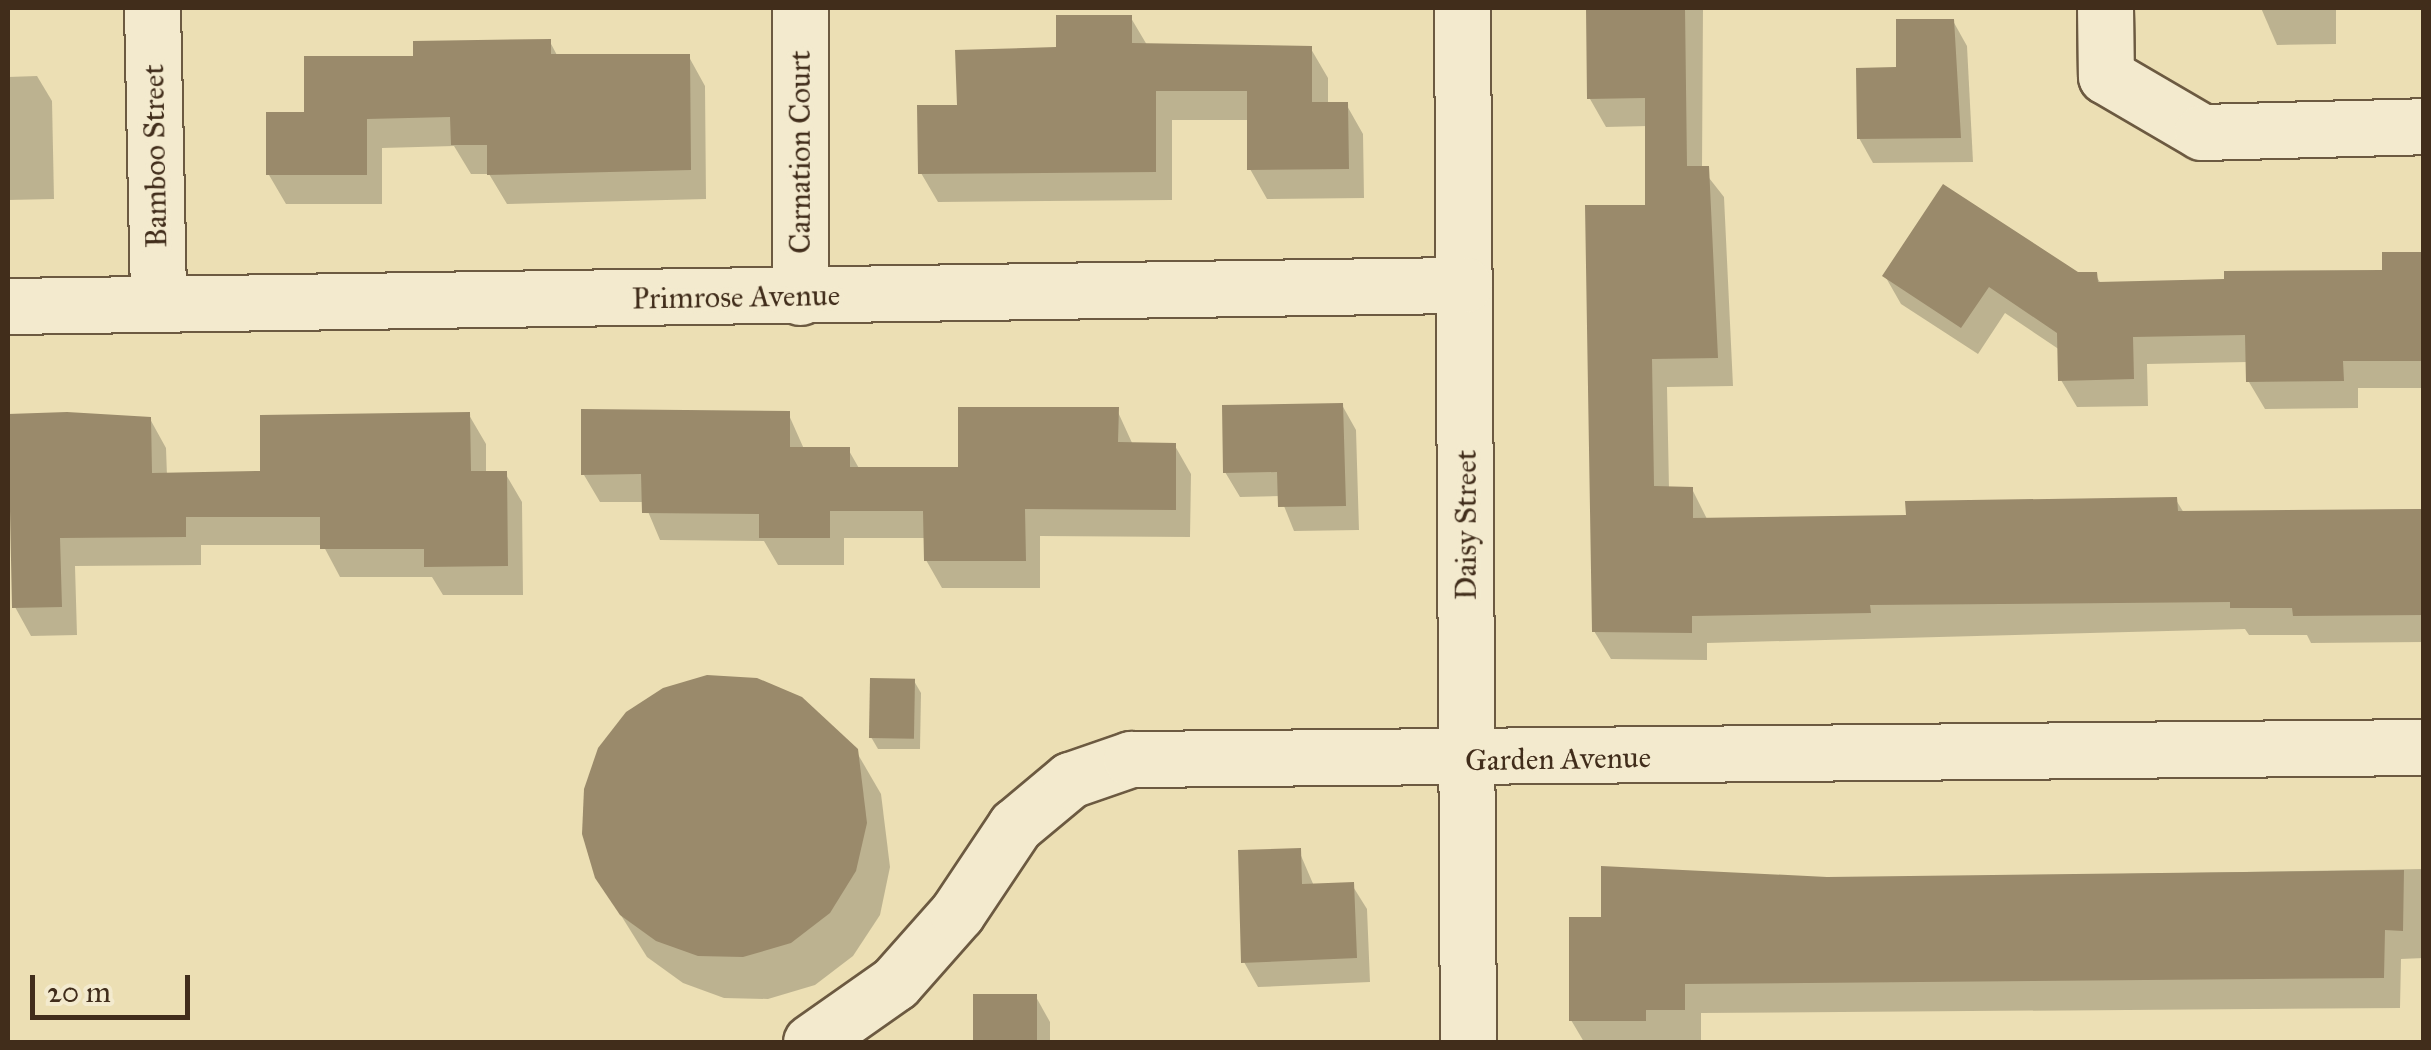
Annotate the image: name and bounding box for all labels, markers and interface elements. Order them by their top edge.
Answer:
street label: Carnation Court [782,50,818,254]
street label: Bamboo Street [135,64,175,248]
street label: Primrose Avenue [632,277,840,317]
street label: Daisy Street [1448,450,1484,600]
street label: Garden Avenue [1465,739,1651,779]
scale bar [35,955,195,1017]
text: 20 m [47,974,111,1010]

